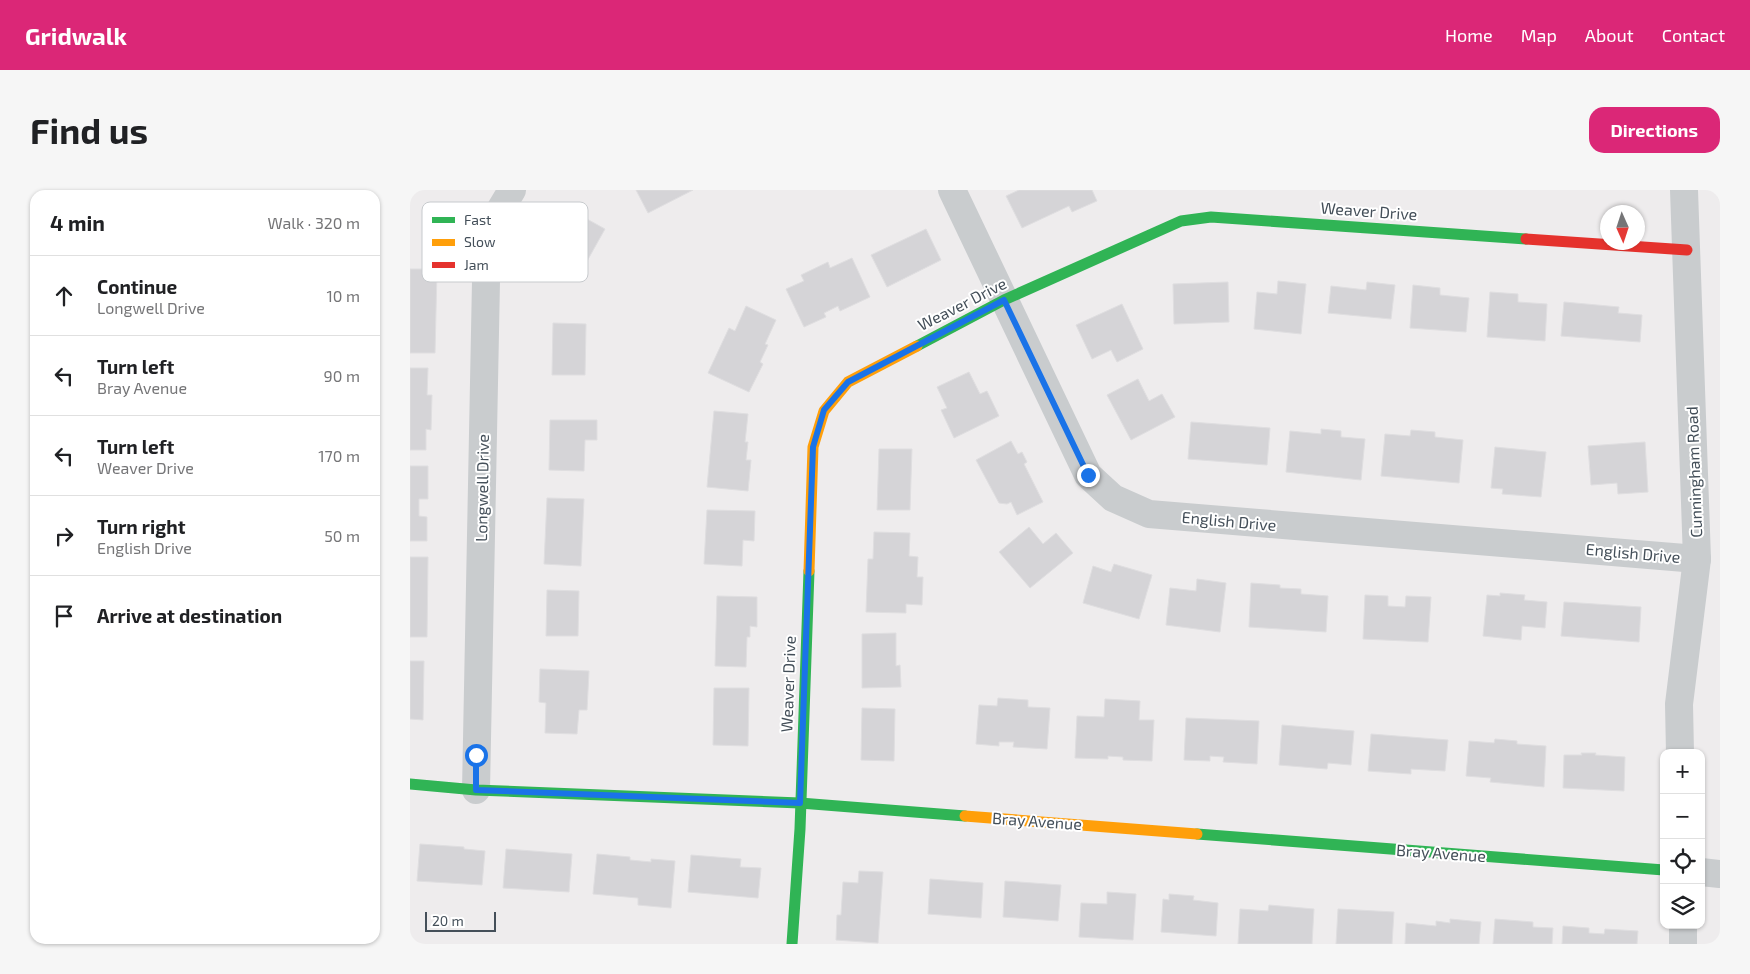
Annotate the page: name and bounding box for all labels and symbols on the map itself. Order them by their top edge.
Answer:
street label: Weaver Drive [1320,198,1418,223]
legend [422,202,588,282]
north arrow [1600,205,1645,250]
text: Fast [464,211,491,228]
text: Slow [464,233,496,250]
text: Jam [464,256,489,273]
street label: Weaver Drive [914,273,1009,334]
street label: Cunningham Road [1682,406,1705,538]
street label: Longwell Drive [471,434,492,542]
route end [1077,464,1100,487]
street label: English Drive [1181,507,1277,534]
street label: English Drive [1585,539,1681,566]
street label: Weaver Drive [776,635,799,733]
route start [465,744,488,767]
street label: Bray Avenue [991,808,1083,833]
street label: Bray Avenue [1395,840,1487,865]
scale bar [425,909,496,932]

